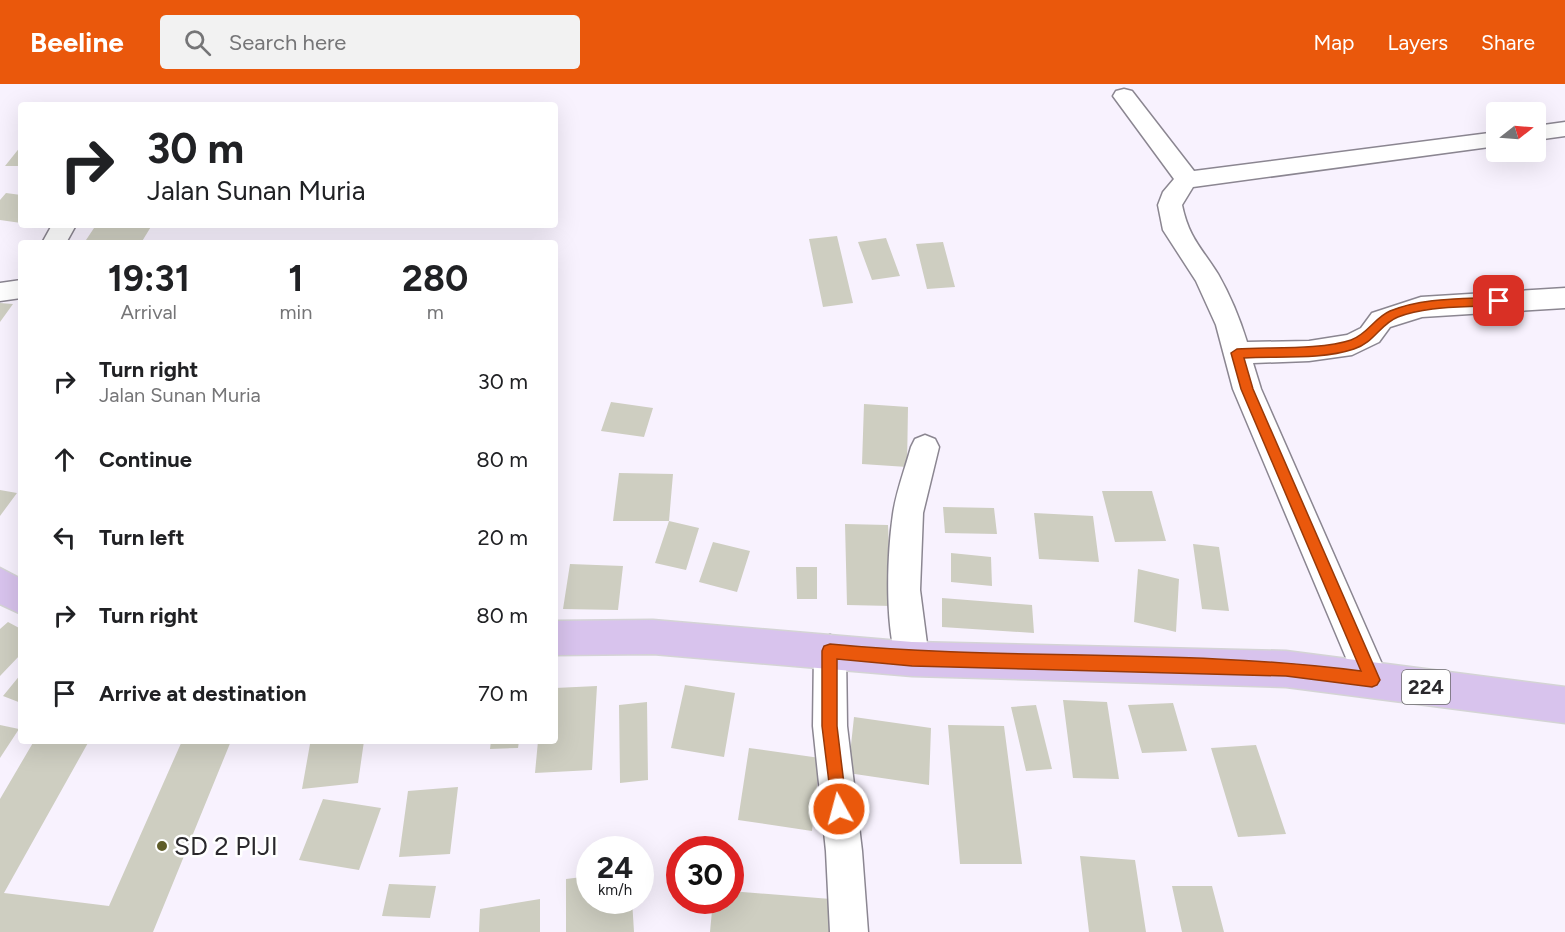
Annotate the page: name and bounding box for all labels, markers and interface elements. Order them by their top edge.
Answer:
search box [160,15,580,69]
text: Beeline [30,25,124,59]
icon: search [181,26,214,59]
text: Search here [229,29,346,56]
text: Map [1314,30,1354,55]
text: Layers [1387,30,1448,55]
text: Share [1481,30,1535,55]
north arrow [1486,102,1546,162]
map controls [1486,102,1546,162]
text: 30 m [147,123,244,174]
icon: right [48,126,126,204]
text: Jalan Sunan Muria [147,174,365,207]
text: 19:31 [108,257,190,300]
text: 1 [288,257,304,300]
text: 280 [402,257,468,300]
pin [1473,275,1524,326]
icon: arrive [1482,284,1515,317]
text: Arrival [121,300,177,324]
text: min [280,300,312,324]
text: m [427,300,444,324]
text: Turn right [99,356,198,383]
icon: right [48,365,81,398]
text: 30 m [478,368,528,395]
text: Jalan Sunan Muria [99,383,261,407]
icon: ahead [48,443,81,476]
text: Continue [99,446,192,473]
text: 80 m [476,446,528,473]
icon: left [48,521,81,554]
text: Turn left [99,524,185,551]
text: 20 m [477,524,528,551]
icon: right [48,599,81,632]
text: Turn right [99,602,198,629]
text: 80 m [476,602,528,629]
road number: 224 [1402,670,1450,704]
icon: arrive [48,677,81,710]
text: Arrive at destination [99,680,307,707]
text: 70 m [478,680,528,707]
position arrow [807,777,871,841]
place label: SD 2 PIJI [174,830,278,862]
speed limit sign: 30 [666,836,744,914]
marker: SD 2 PIJI [155,839,169,853]
text: 24 [597,849,633,886]
text: km/h [598,881,632,899]

